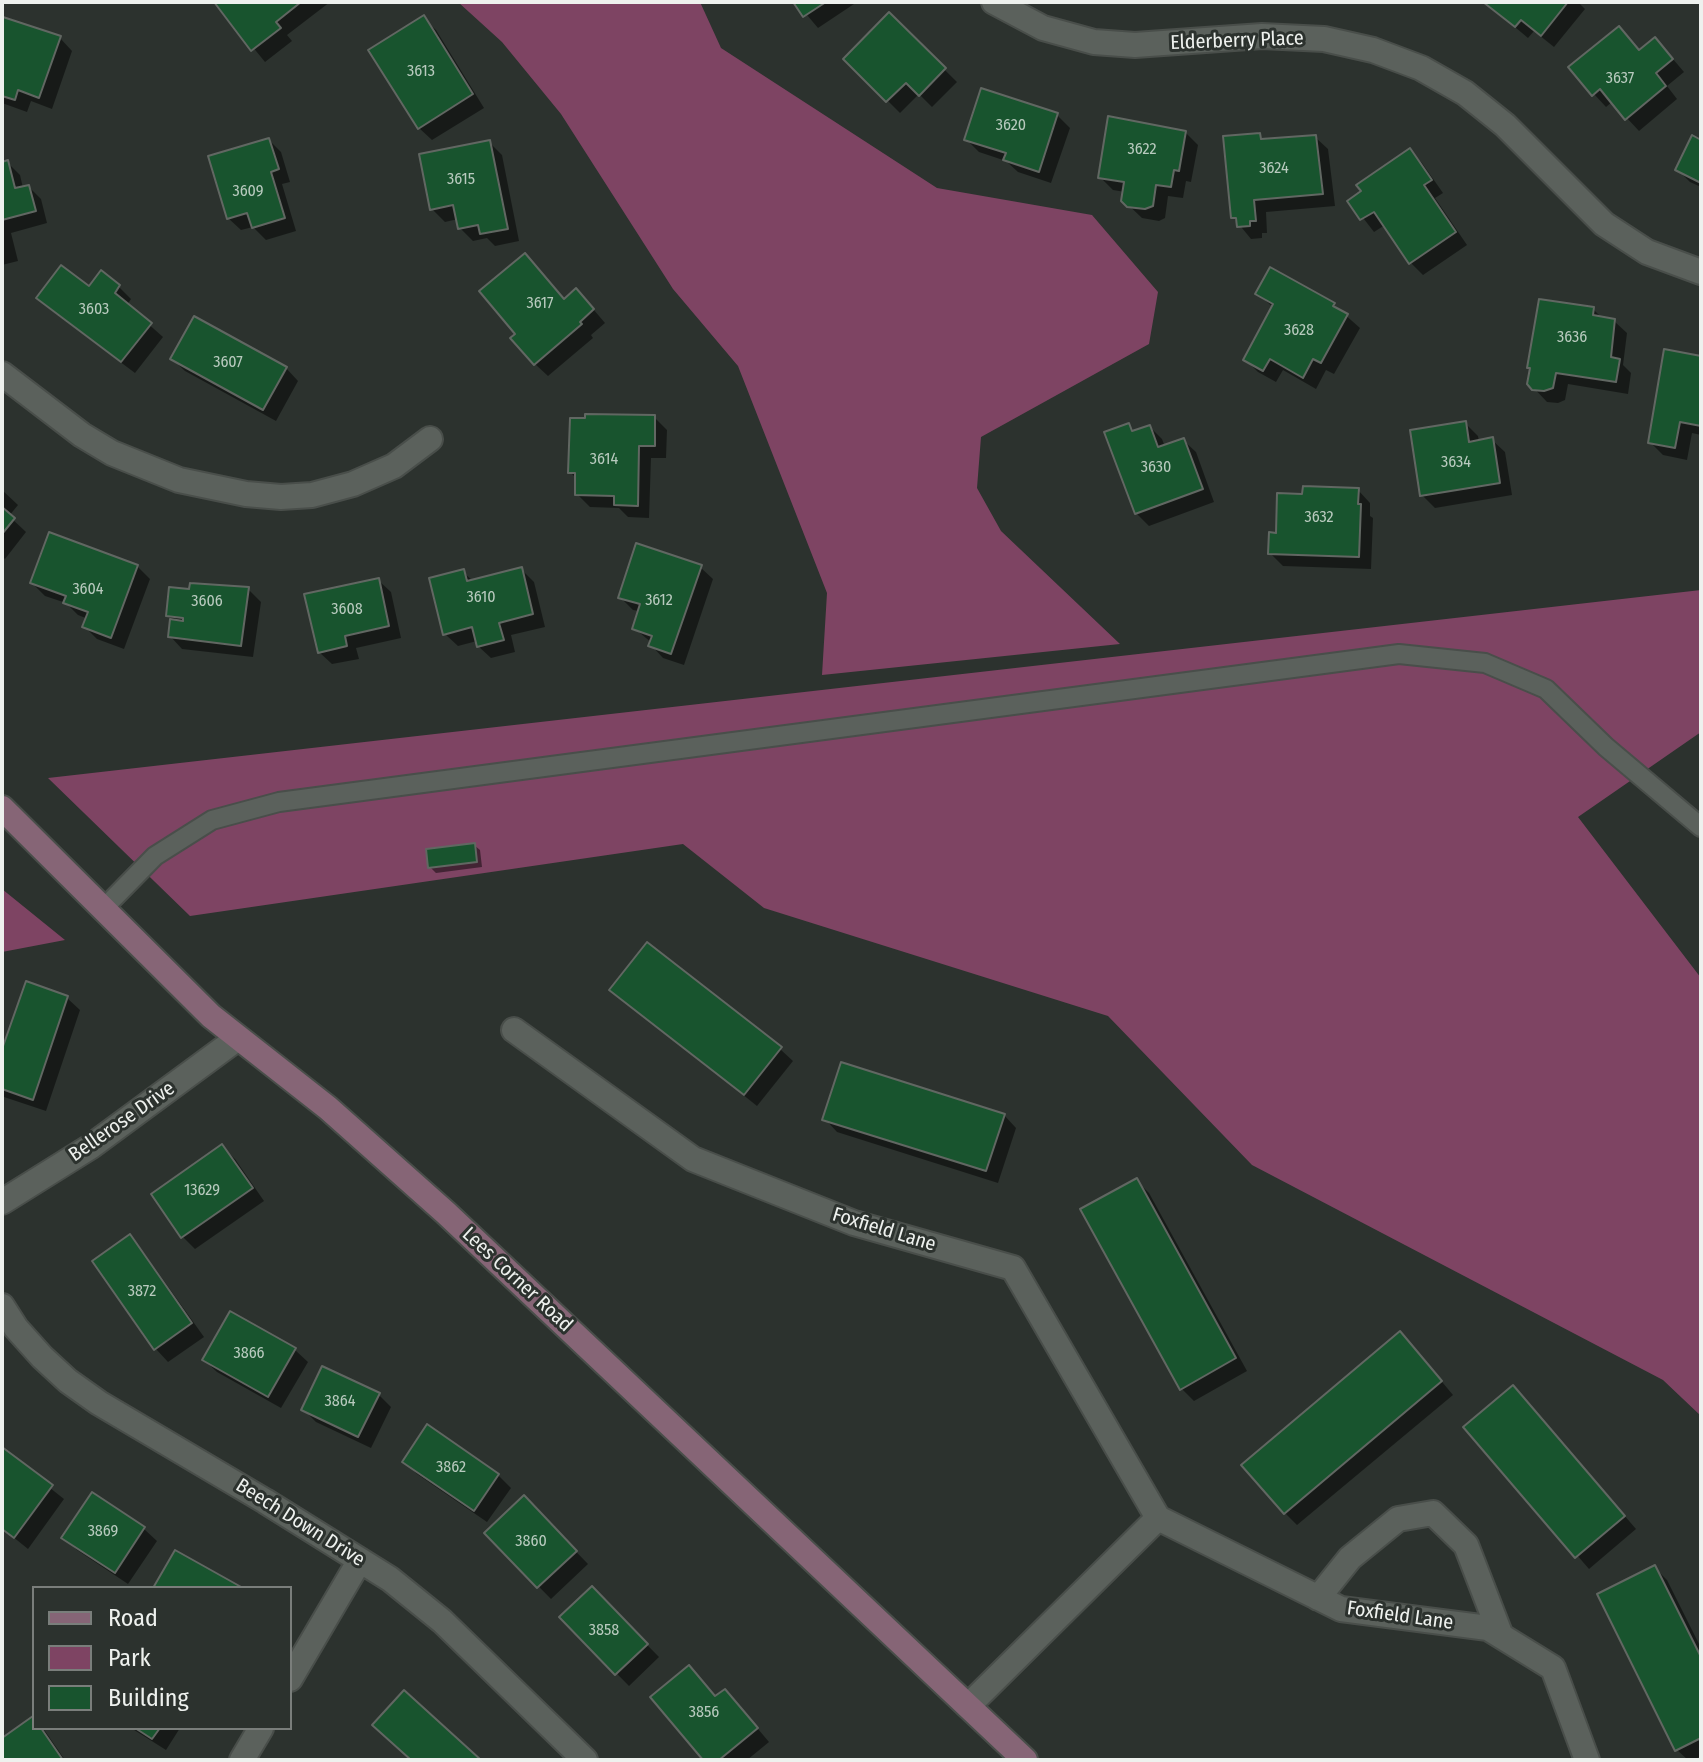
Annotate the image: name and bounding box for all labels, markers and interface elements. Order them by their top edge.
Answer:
street label: Elderberry Place [1170,27,1304,55]
house number: 3613 [407,62,435,82]
house number: 3637 [1606,69,1634,89]
house number: 3620 [996,116,1026,136]
house number: 3622 [1127,140,1157,160]
house number: 3624 [1259,159,1289,179]
house number: 3615 [447,170,475,190]
house number: 3609 [232,182,264,202]
house number: 3617 [526,294,554,314]
house number: 3603 [79,300,109,320]
house number: 3628 [1284,321,1314,341]
house number: 3636 [1557,328,1587,348]
house number: 3607 [213,353,243,373]
house number: 3614 [590,450,618,470]
house number: 3634 [1441,453,1471,473]
house number: 3630 [1141,458,1171,478]
house number: 3632 [1304,508,1334,528]
house number: 3604 [72,580,104,600]
house number: 3610 [466,588,496,608]
house number: 3612 [645,591,673,611]
house number: 3606 [191,592,223,612]
house number: 3608 [331,600,363,620]
street label: Bellerose Drive [65,1077,179,1167]
house number: 13629 [184,1181,220,1201]
street label: Foxfield Lane [829,1203,939,1257]
street label: Lees Corner Road [457,1223,577,1337]
house number: 3872 [128,1282,156,1302]
house number: 3866 [233,1344,265,1364]
house number: 3864 [325,1392,355,1412]
house number: 3862 [436,1458,466,1478]
street label: Beech Down Drive [231,1474,369,1572]
house number: 3869 [88,1522,118,1542]
house number: 3860 [515,1532,547,1552]
legend [32,1586,292,1730]
street label: Foxfield Lane [1345,1597,1455,1635]
text: Road [108,1604,158,1632]
house number: 3858 [589,1621,619,1641]
text: Park [108,1644,151,1672]
text: Building [108,1684,189,1712]
house number: 3856 [689,1703,719,1723]

